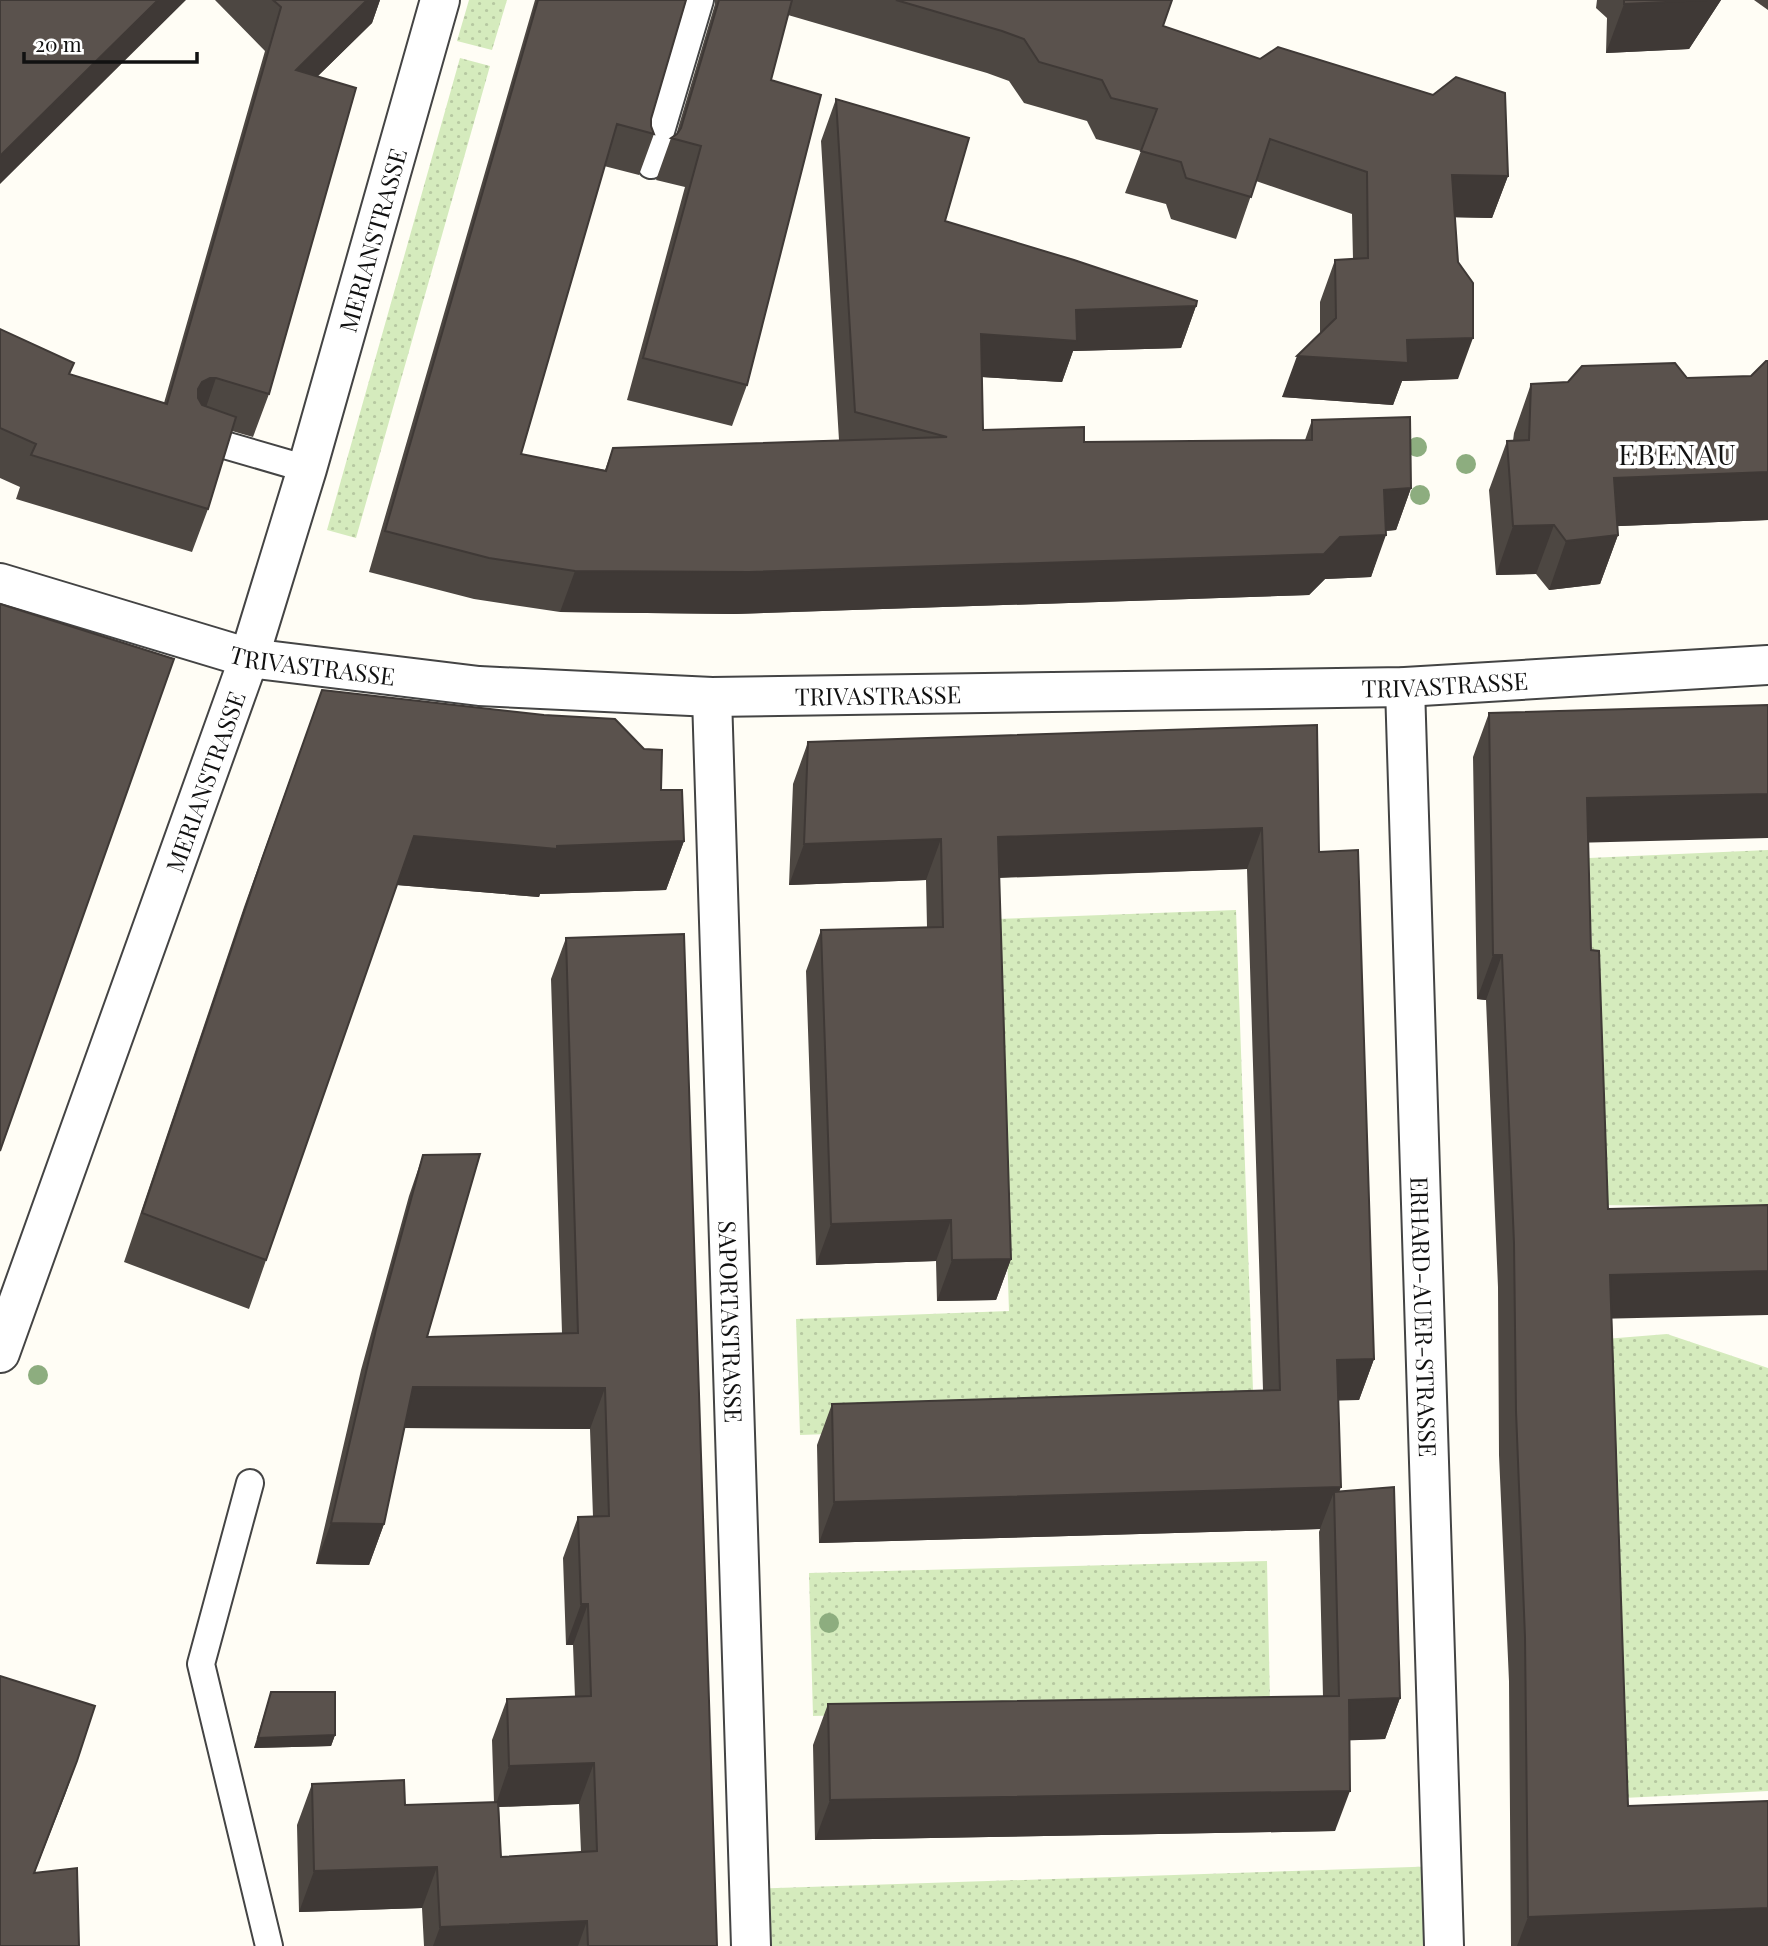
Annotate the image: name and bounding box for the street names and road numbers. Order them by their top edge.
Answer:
street label: MERIANSTRASSE [331,144,413,336]
street label: TRIVASTRASSE [226,637,397,692]
street label: TRIVASTRASSE [1361,664,1529,704]
street label: TRIVASTRASSE [795,677,961,712]
street label: MERIANSTRASSE [158,687,252,876]
street label: ERHARD-AUER-STRASSE [1404,1176,1445,1457]
street label: SAPORTASTRASSE [712,1220,751,1423]

